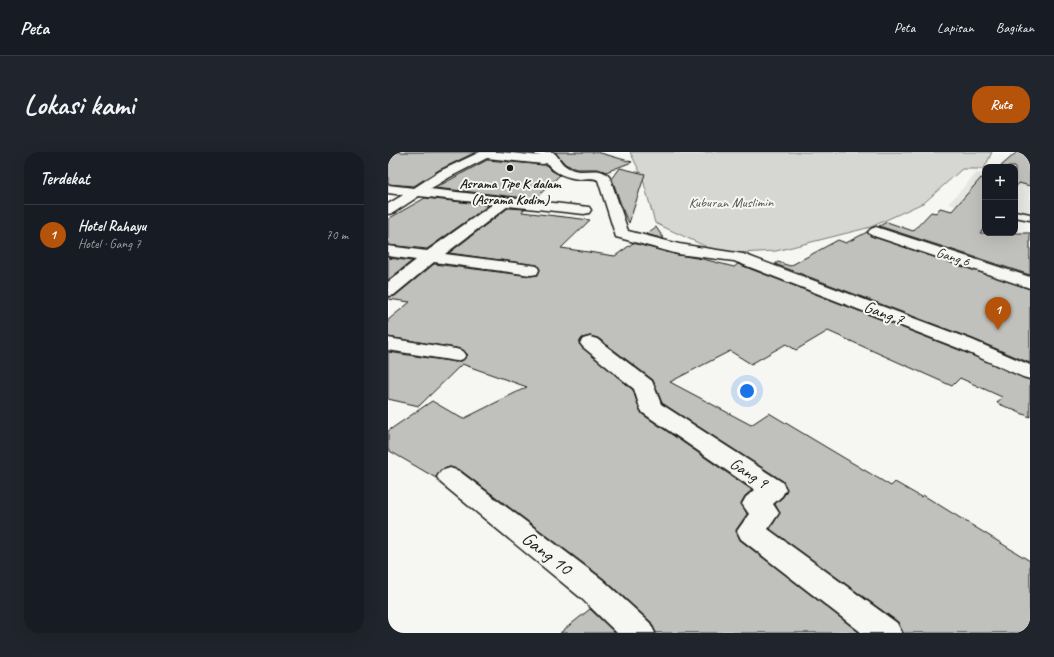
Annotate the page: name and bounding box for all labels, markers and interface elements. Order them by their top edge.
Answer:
text: Peta [20,16,49,40]
text: Peta [894,19,915,36]
text: Lapisan [937,19,974,36]
text: Bagikan [996,19,1034,36]
button: Rute [972,86,1030,123]
text: Lokasi kami [24,87,134,122]
marker: Asrama Tipe K dalam (Asrama Kodim) [505,163,515,173]
map controls [982,164,1018,236]
button: + [982,164,1018,200]
text: Terdekat [40,168,90,189]
place label: Asrama Tipe K dalam (Asrama Kodim) [460,175,562,208]
park label: Kuburan Muslimin [689,194,774,211]
button: − [982,200,1018,236]
text: Hotel Rahayu [78,217,146,236]
text: 1 [50,227,56,243]
text: 70 m [326,227,348,243]
text: Hotel · Gang 7 [78,236,141,252]
street label: Gang 6 [934,244,972,271]
street label: Gang 7 [861,296,908,331]
pin: 1 [985,297,1011,330]
your location [737,381,757,401]
street label: Gang 9 [726,453,773,494]
street label: Gang 10 [517,525,579,582]

